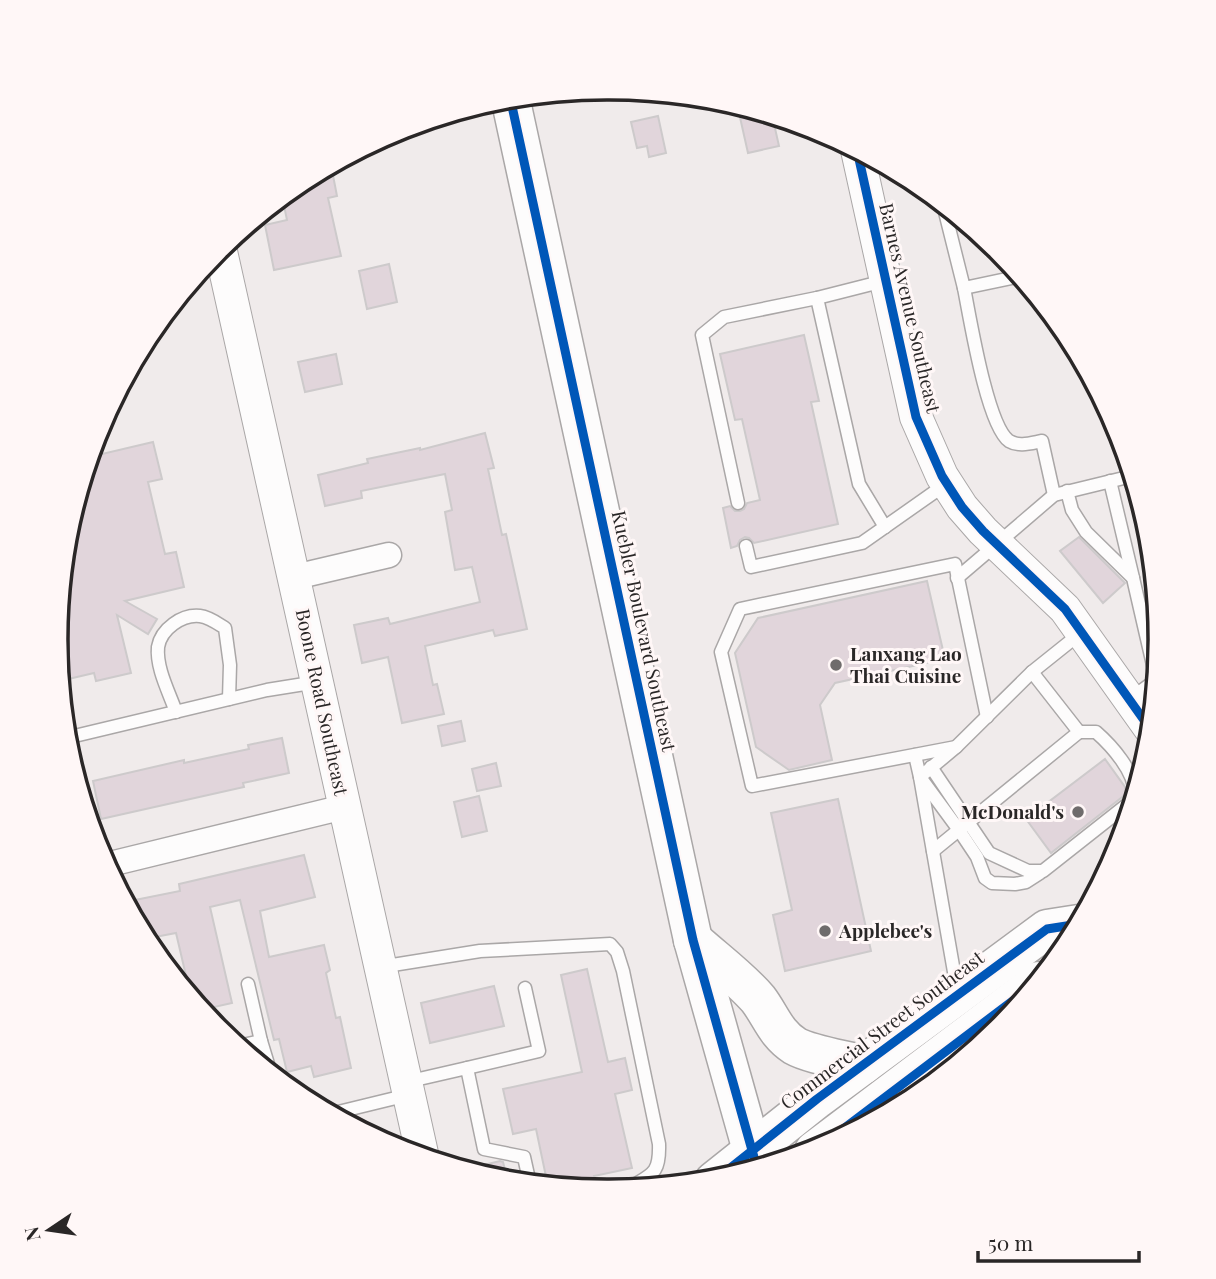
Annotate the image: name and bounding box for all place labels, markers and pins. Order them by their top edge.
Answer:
place label: Lanxang Lao Thai Cuisine [850,640,962,688]
marker: Lanxang Lao Thai Cuisine [828,657,844,673]
place label: McDonald's [961,798,1064,824]
marker: McDonald's [1070,804,1086,820]
place label: Applebee's [838,917,933,943]
marker: Applebee's [817,923,833,939]

